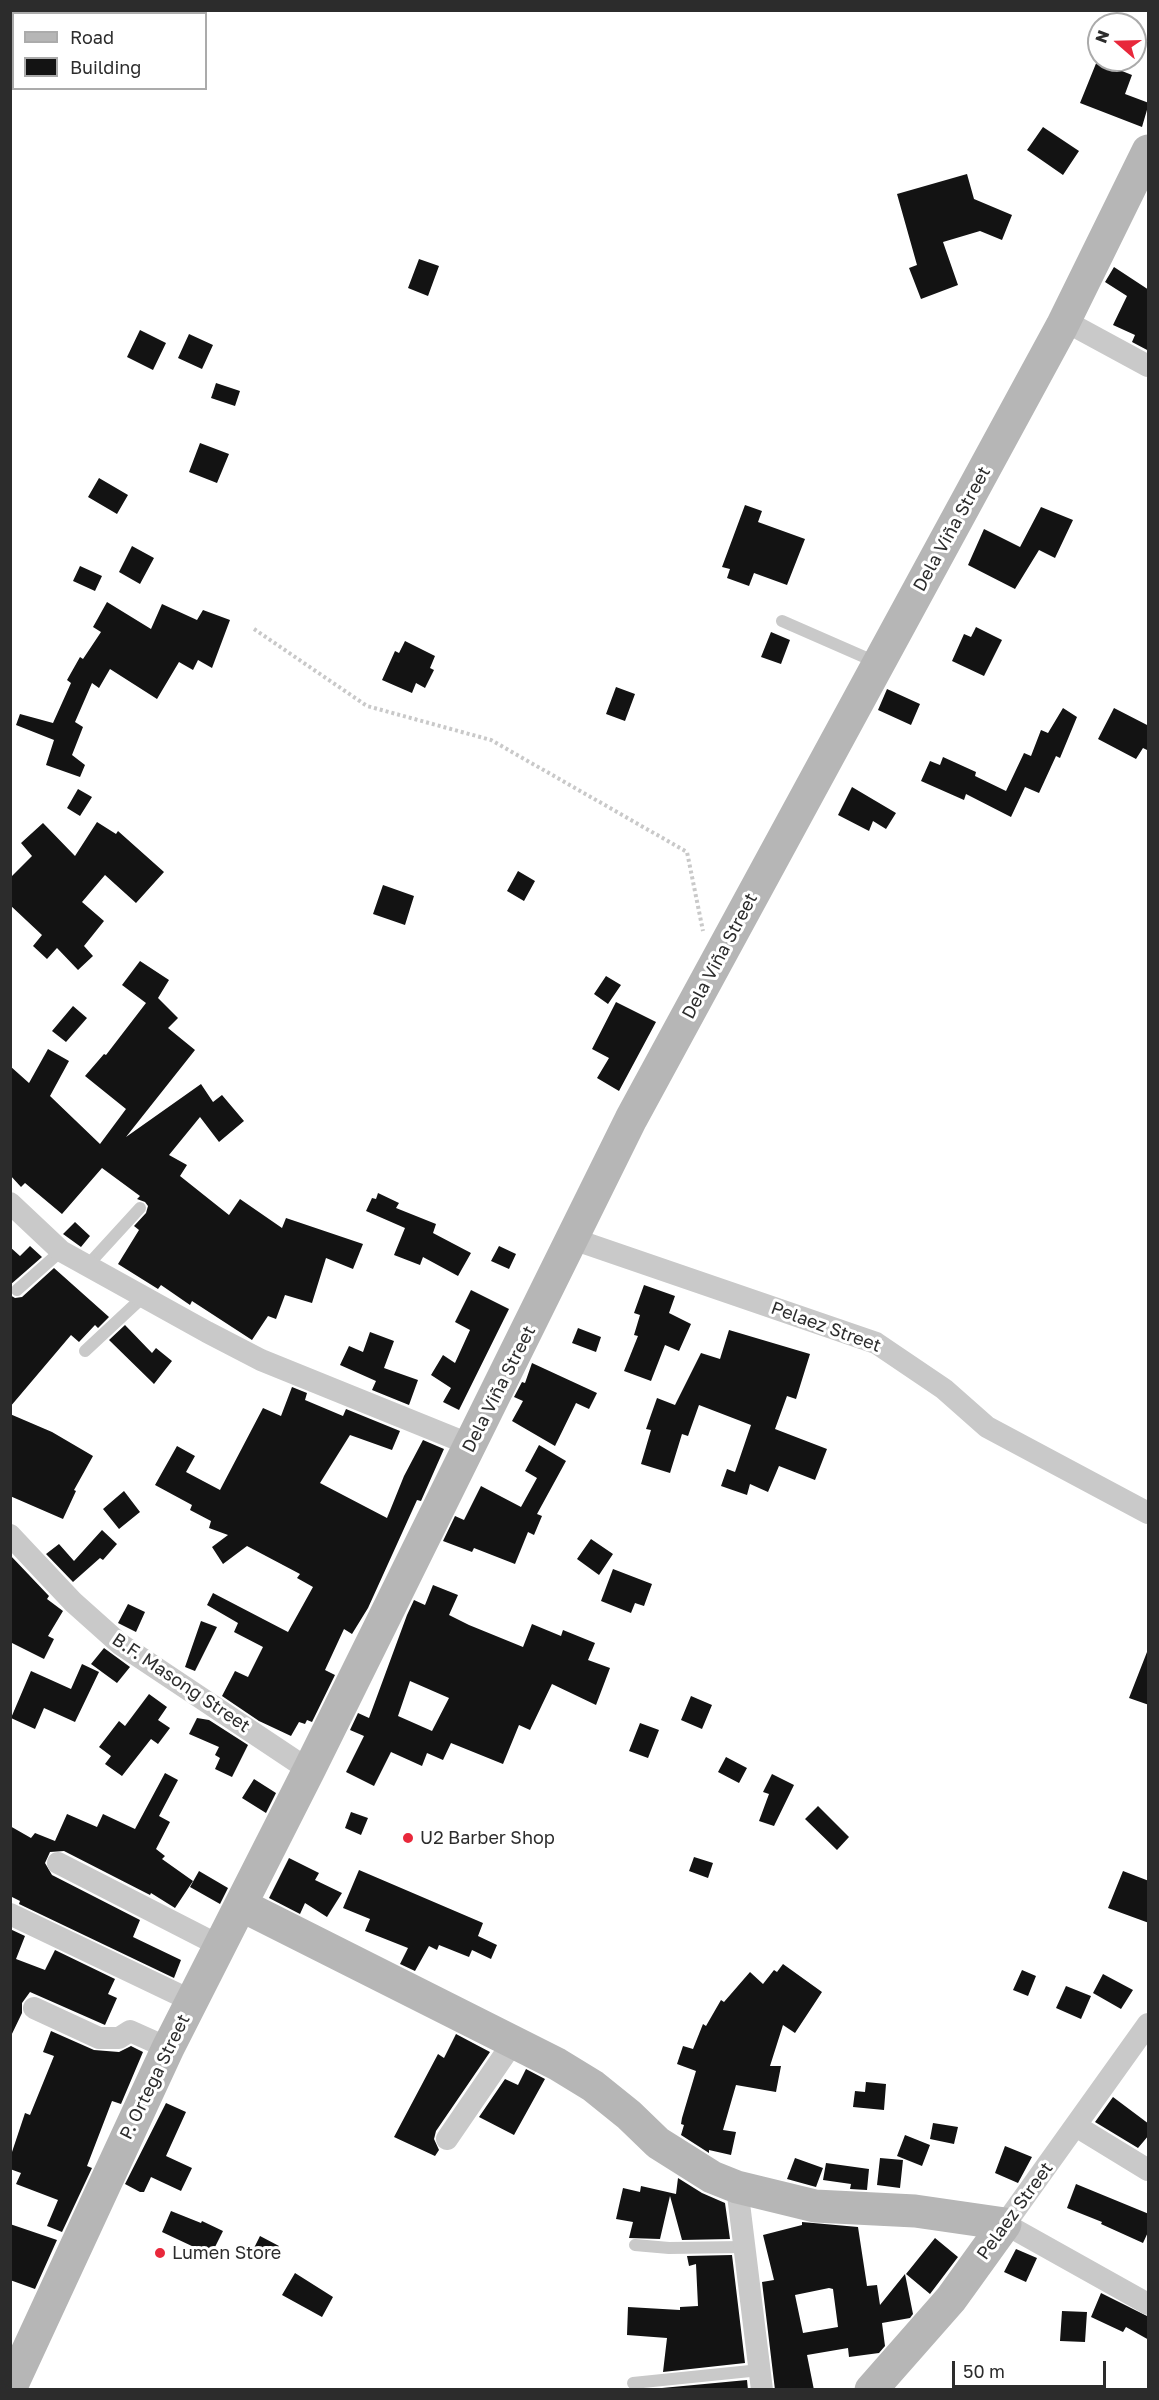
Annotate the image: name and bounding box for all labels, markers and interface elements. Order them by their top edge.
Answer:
legend [12,12,207,90]
north arrow [1087,12,1147,72]
text: Road [70,26,114,48]
text: N [1090,27,1113,46]
text: Building [70,56,141,78]
street label: Dela Viña Street [909,463,995,595]
street label: Dela Viña Street [678,889,762,1023]
street label: Pelaez Street [768,1297,884,1357]
street label: Dela Viña Street [458,1322,540,1456]
street label: B.F. Masong Street [108,1629,254,1737]
place label: U2 Barber Shop [420,1827,555,1849]
marker: U2 Barber Shop [401,1831,415,1845]
street label: P. Ortega Street [115,2011,195,2143]
street label: Pelaez Street [972,2158,1058,2264]
place label: Lumen Store [172,2242,281,2264]
marker: Lumen Store [153,2246,167,2260]
scale bar [955,2349,1110,2387]
text: 50 m [963,2360,1005,2382]

